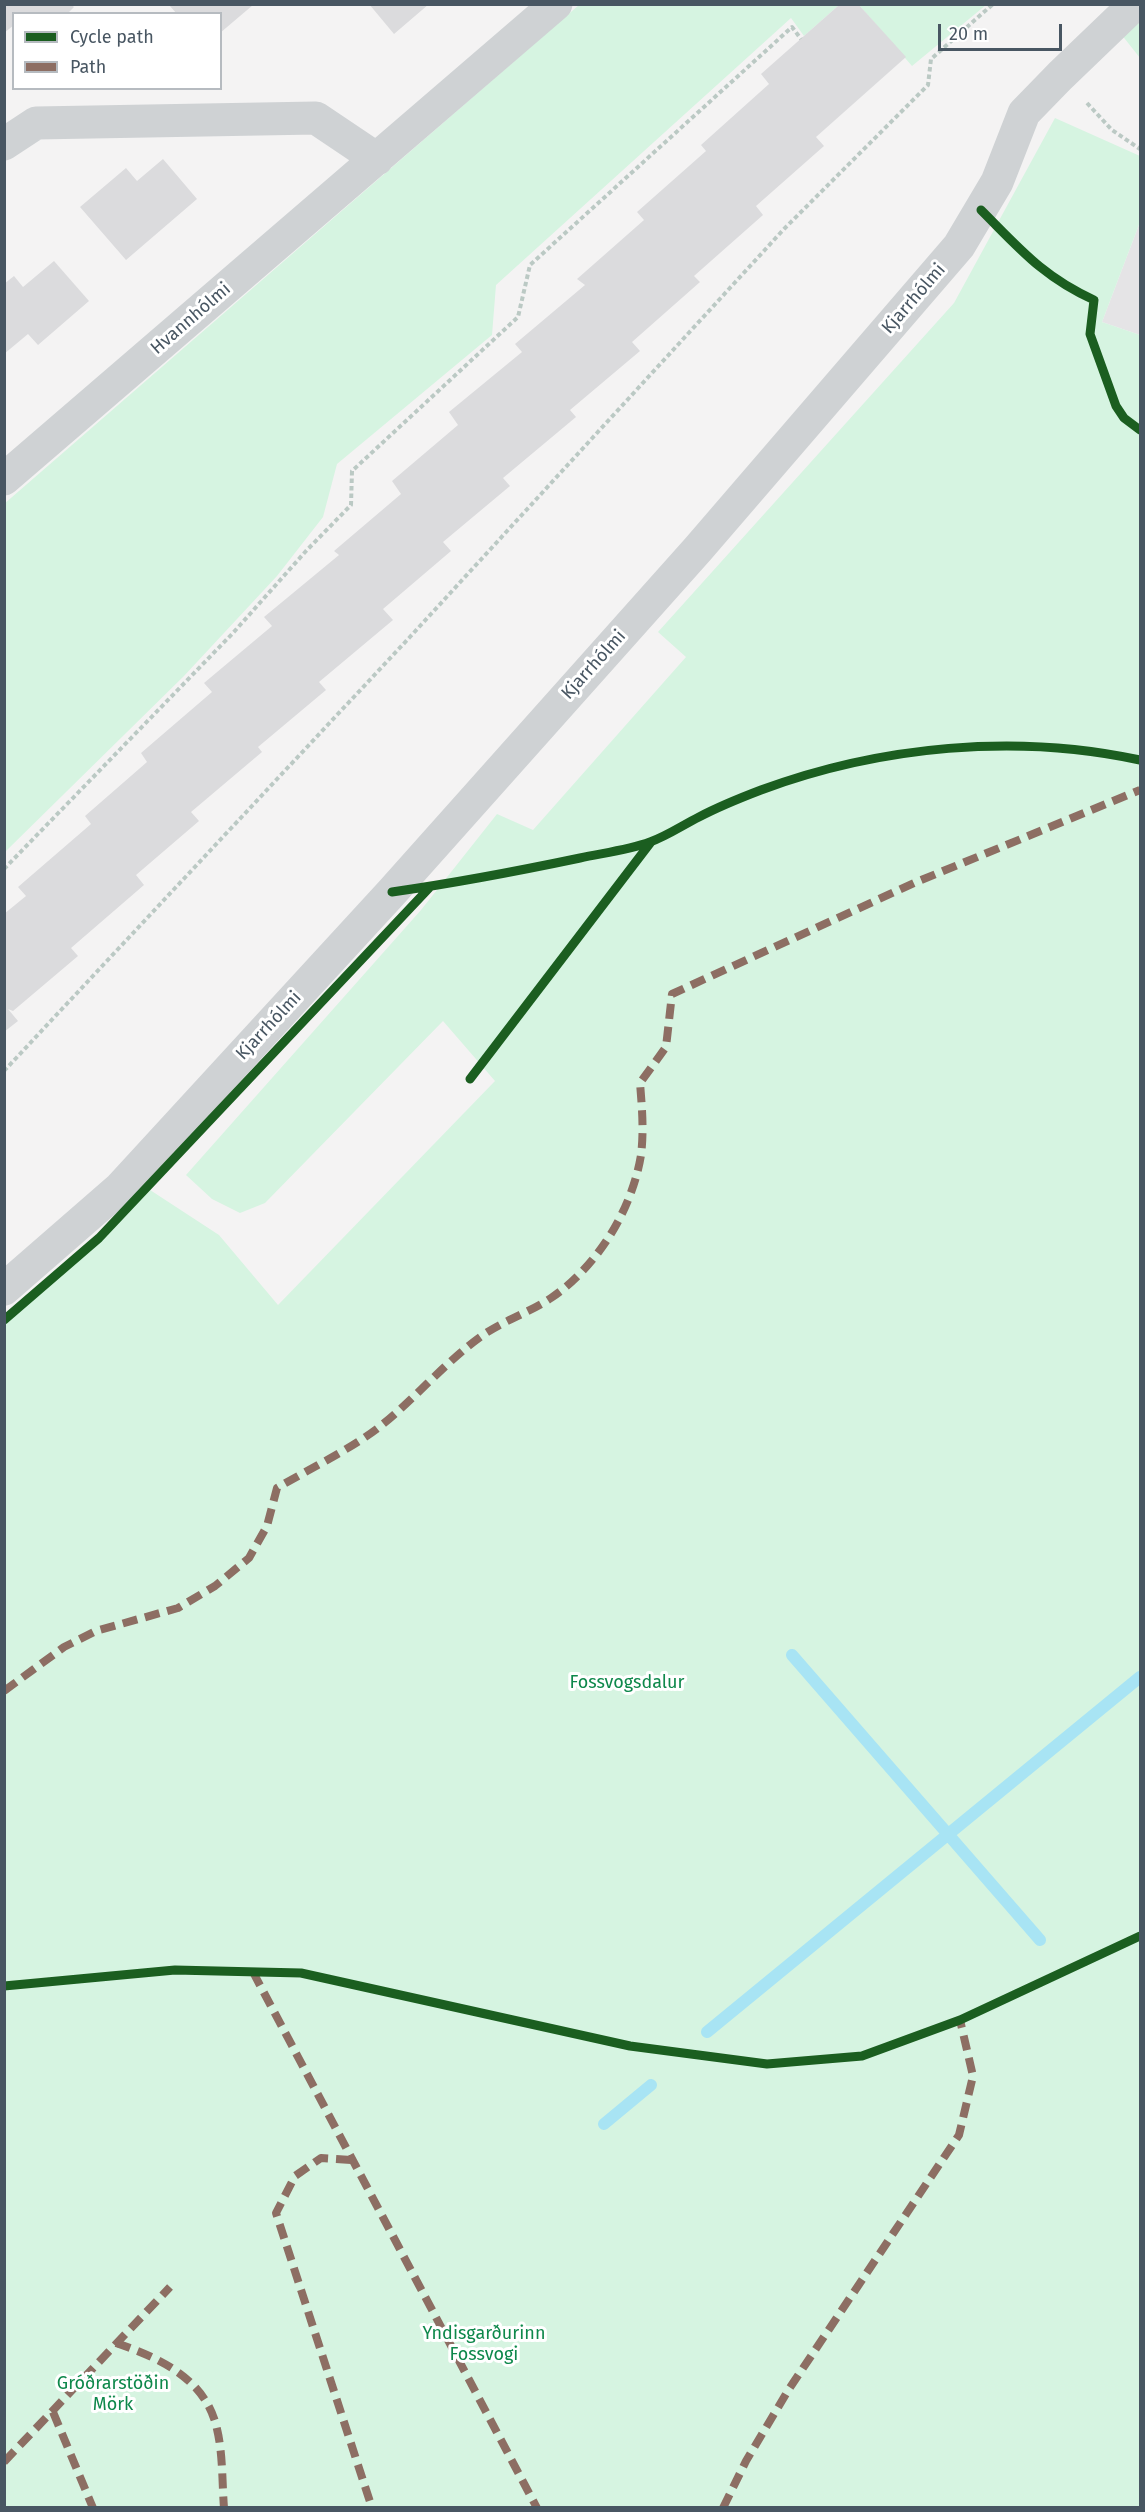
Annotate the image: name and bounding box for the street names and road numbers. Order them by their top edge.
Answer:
street label: Kjarrhólmi [878,259,950,339]
street label: Hvannhólmi [147,279,235,359]
street label: Kjarrhólmi [557,626,631,704]
street label: Kjarrhólmi [232,987,306,1065]

